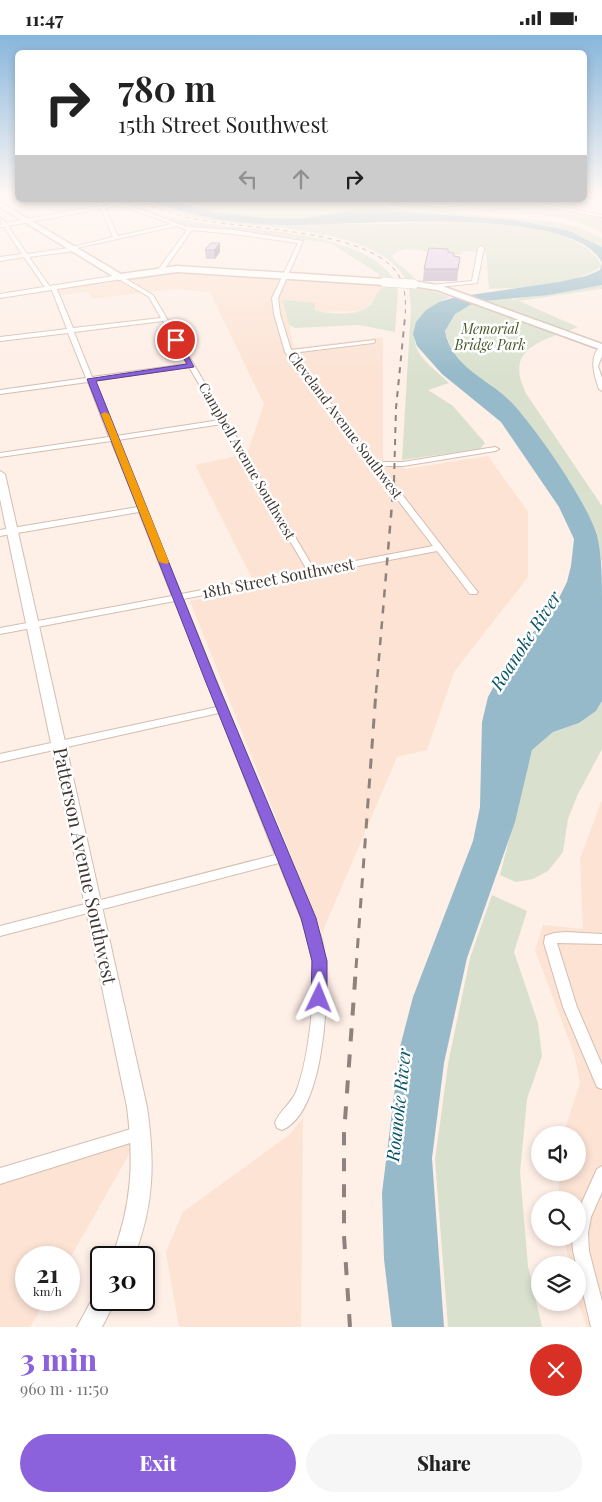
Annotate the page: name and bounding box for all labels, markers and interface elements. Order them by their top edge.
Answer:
text: 11:47 [25,5,64,31]
text: 780 m [118,64,216,111]
icon: right [35,70,100,135]
text: 15th Street Southwest [118,109,328,139]
icon: left [234,165,262,193]
icon: ahead [287,165,315,193]
icon: right [340,165,368,193]
pin [155,319,197,361]
park label: Memorial Bridge Park [453,319,526,354]
icon: arrive [162,326,190,354]
street label: Cleveland Avenue Southwest [284,347,408,503]
street label: Campbell Avenue Southwest [195,379,301,544]
street label: 18th Street Southwest [200,552,356,603]
water label: Roanoke River [484,585,567,695]
street label: Patterson Avenue Southwest [48,745,124,987]
position arrow [292,971,344,1023]
water label: Roanoke River [380,1046,416,1163]
map controls [531,1126,586,1311]
button: sound [531,1126,586,1181]
button: search [531,1191,586,1246]
speed limit sign: 30 [90,1246,155,1311]
text: 21 [36,1256,59,1289]
button: layers [531,1256,586,1311]
text: km/h [33,1283,62,1299]
text: 3 min [20,1339,97,1379]
button: close [530,1344,582,1396]
text: 960 m · 11:50 [20,1378,109,1399]
button: Exit [20,1434,296,1492]
button: Share [306,1434,582,1492]

